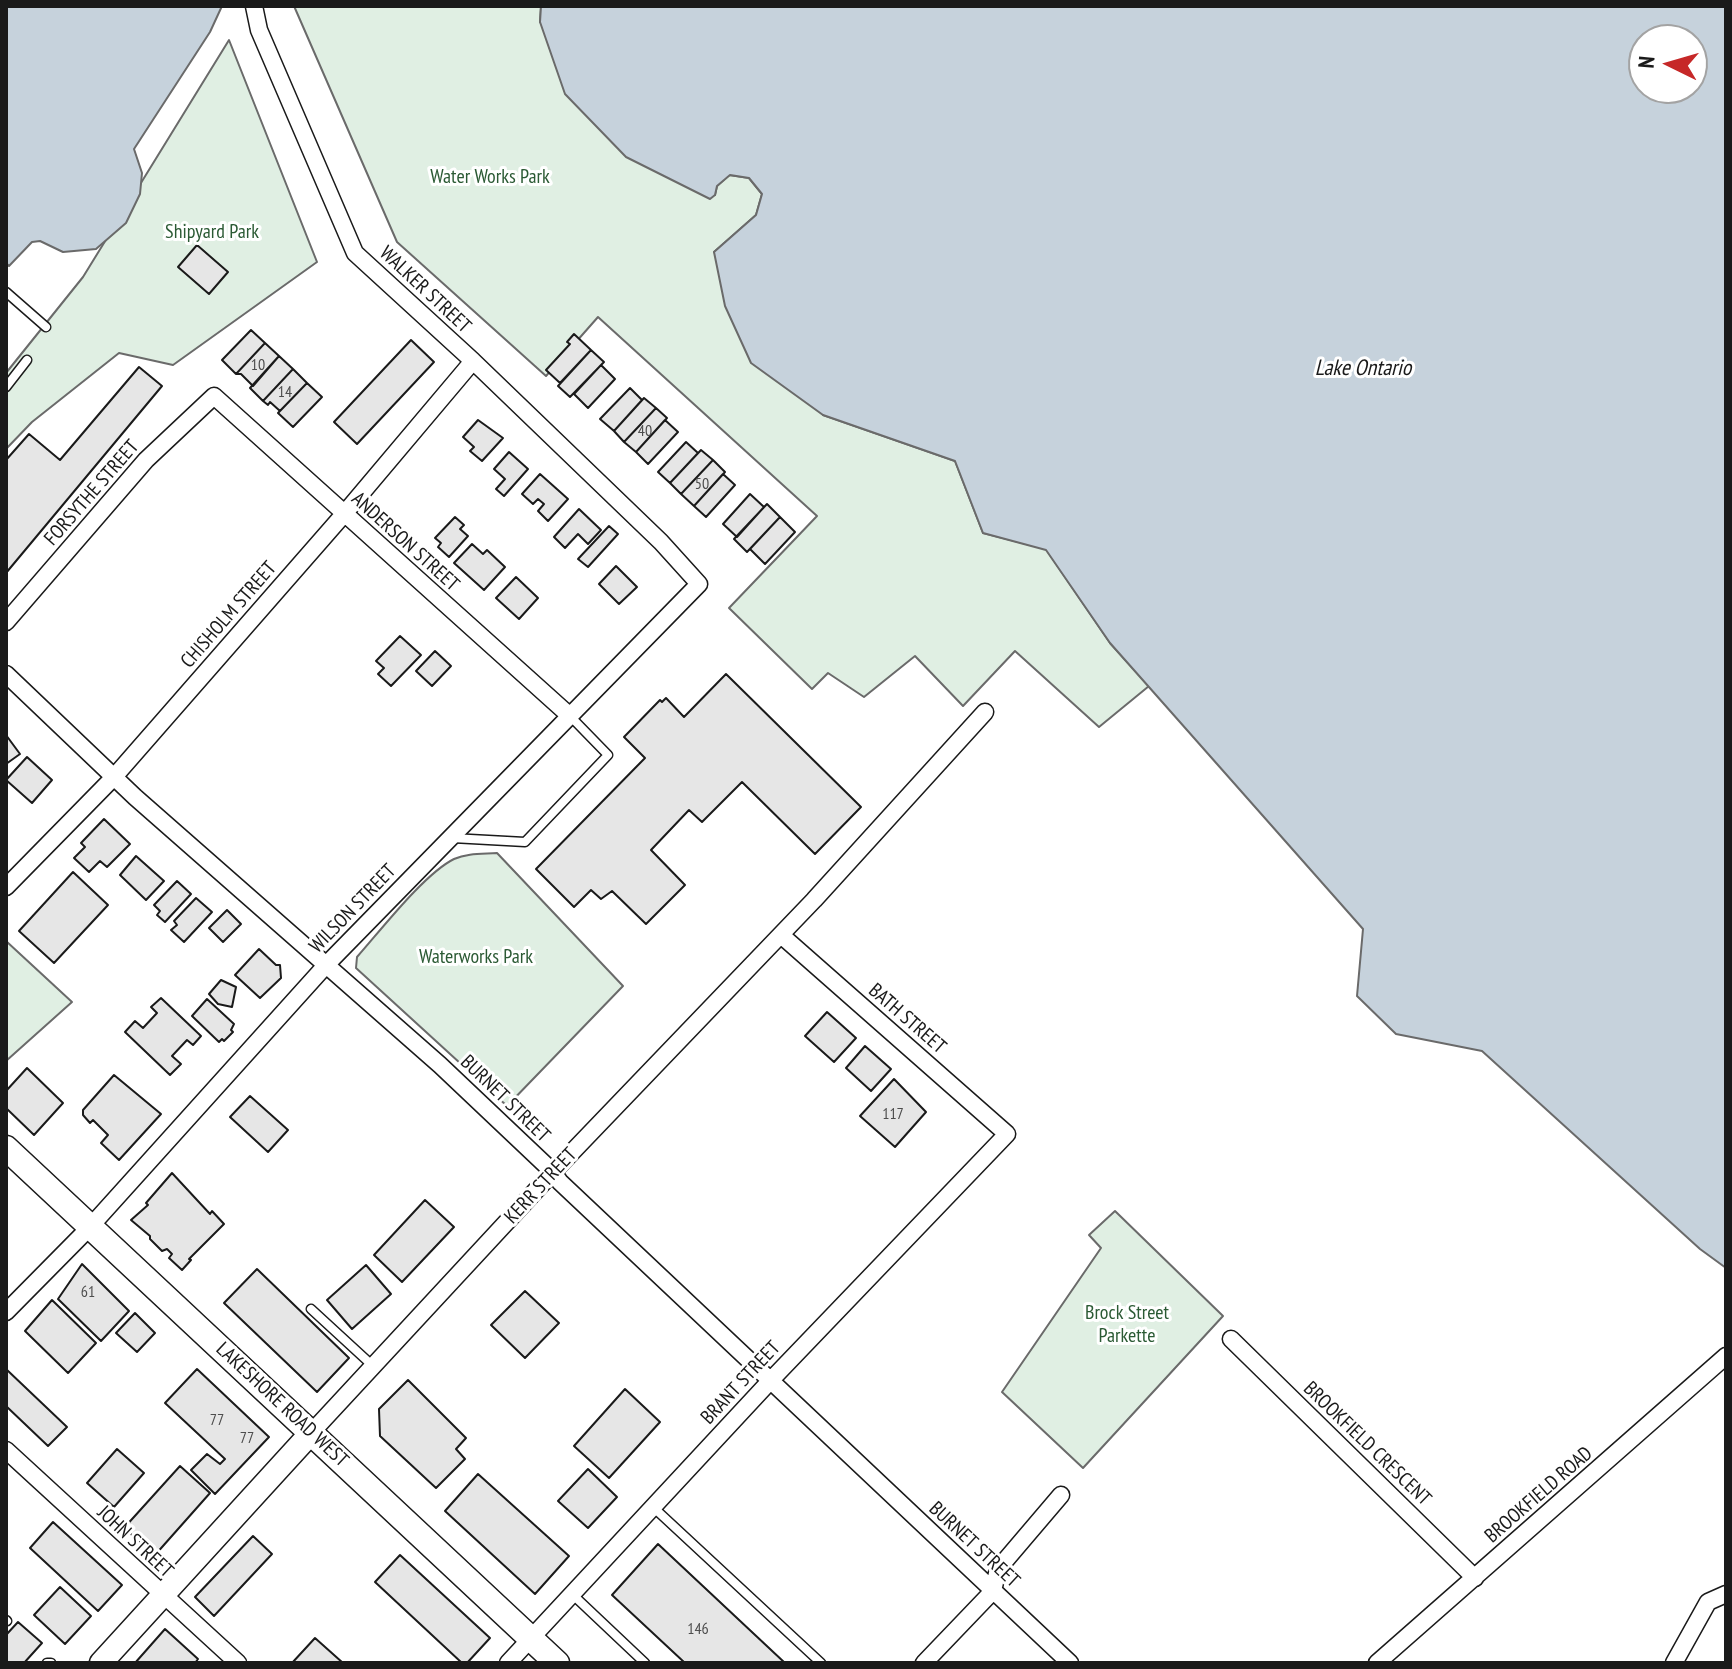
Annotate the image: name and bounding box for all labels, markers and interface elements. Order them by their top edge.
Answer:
north arrow [1628,24,1708,104]
text: N [1632,55,1661,69]
park label: Water Works Park [430,165,550,189]
park label: Shipyard Park [165,220,259,244]
street label: WALKER STREET [374,242,476,338]
house number: 10 [251,355,265,375]
water label: Lake Ontario [1315,356,1411,382]
house number: 14 [278,382,292,402]
house number: 40 [638,421,652,441]
street label: FORSYTHE STREET [40,435,144,551]
house number: 50 [695,474,709,494]
street label: ANDERSON STREET [346,487,464,597]
street label: CHISHOLM STREET [176,557,282,673]
street label: WILSON STREET [305,860,401,958]
park label: Waterworks Park [419,945,533,969]
street label: BATH STREET [863,979,951,1059]
street label: BURNET STREET [455,1050,555,1148]
house number: 117 [882,1104,904,1124]
street label: KERR STREET [500,1143,582,1229]
house number: 61 [81,1282,95,1302]
park label: Brock Street Parkette [1085,1301,1169,1348]
street label: BRANT STREET [696,1336,786,1430]
street label: LAKESHORE ROAD WEST [211,1337,353,1473]
street label: BROOKFIELD CRESCENT [1298,1377,1436,1511]
house number: 77 [210,1410,224,1430]
house number: 77 [240,1428,254,1448]
street label: BROOKFIELD ROAD [1480,1442,1598,1548]
street label: BURNET STREET [924,1497,1024,1593]
street label: JOHN STREET [92,1501,178,1583]
house number: 146 [687,1619,709,1639]

